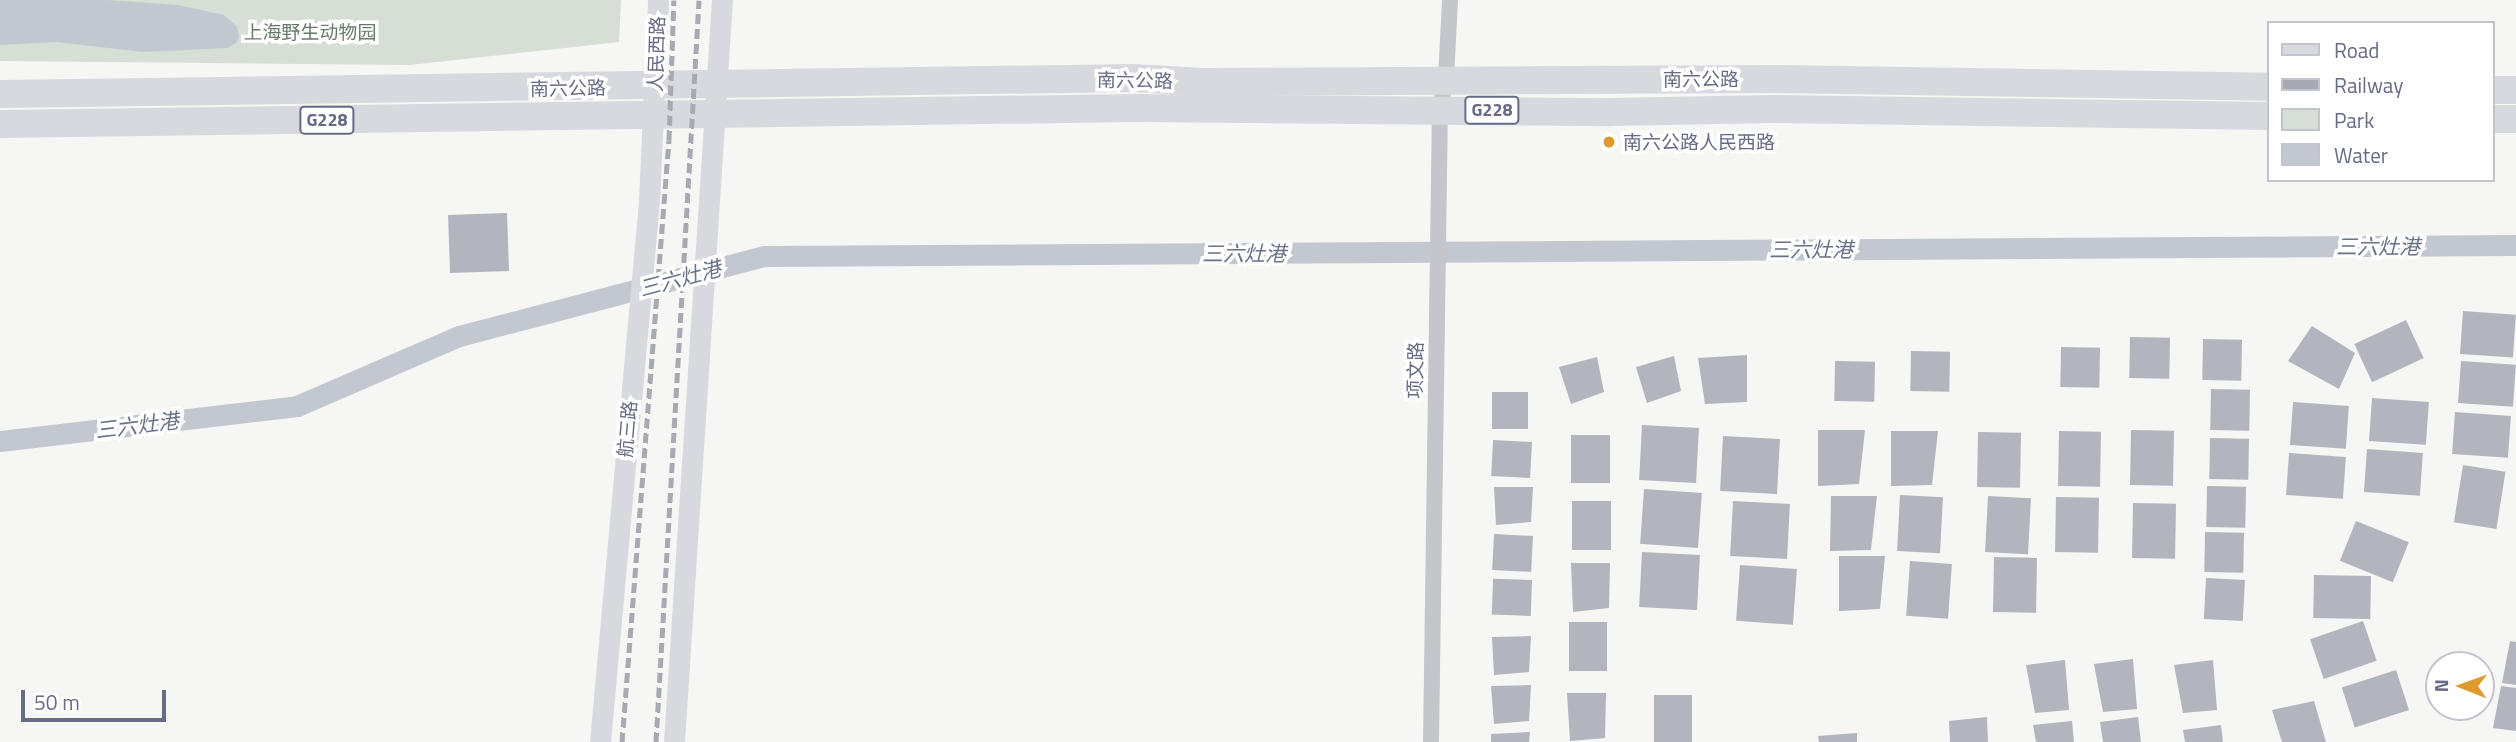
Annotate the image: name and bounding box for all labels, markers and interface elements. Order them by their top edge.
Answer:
street label: 人民西路 [643,16,669,92]
park label: 上海野生动物园 [244,21,376,43]
legend [2268,21,2495,182]
text: Road [2334,34,2379,66]
street label: 南六公路 [1097,68,1173,92]
street label: 南六公路 [1663,68,1739,90]
text: Railway [2334,69,2403,101]
street label: 南六公路 [530,76,606,100]
road number: G228 [1464,96,1520,124]
text: Park [2334,104,2374,136]
road number: G228 [299,106,355,134]
place label: 南六公路人民西路 [1623,131,1775,153]
marker: 南六公路人民西路 [1601,134,1617,150]
text: Water [2334,139,2388,171]
water label: 三六灶港 [2336,233,2420,259]
water label: 三六灶港 [1769,236,1853,262]
water label: 三六灶港 [1202,240,1286,266]
water label: 三六灶港 [636,255,724,301]
street label: 项文路 [1403,341,1427,399]
street label: 航三路 [613,400,641,458]
water label: 三六灶港 [94,407,180,443]
north arrow [2425,651,2495,721]
scale bar [24,676,170,720]
text: N [2426,679,2455,693]
text: 50 m [34,686,80,718]

